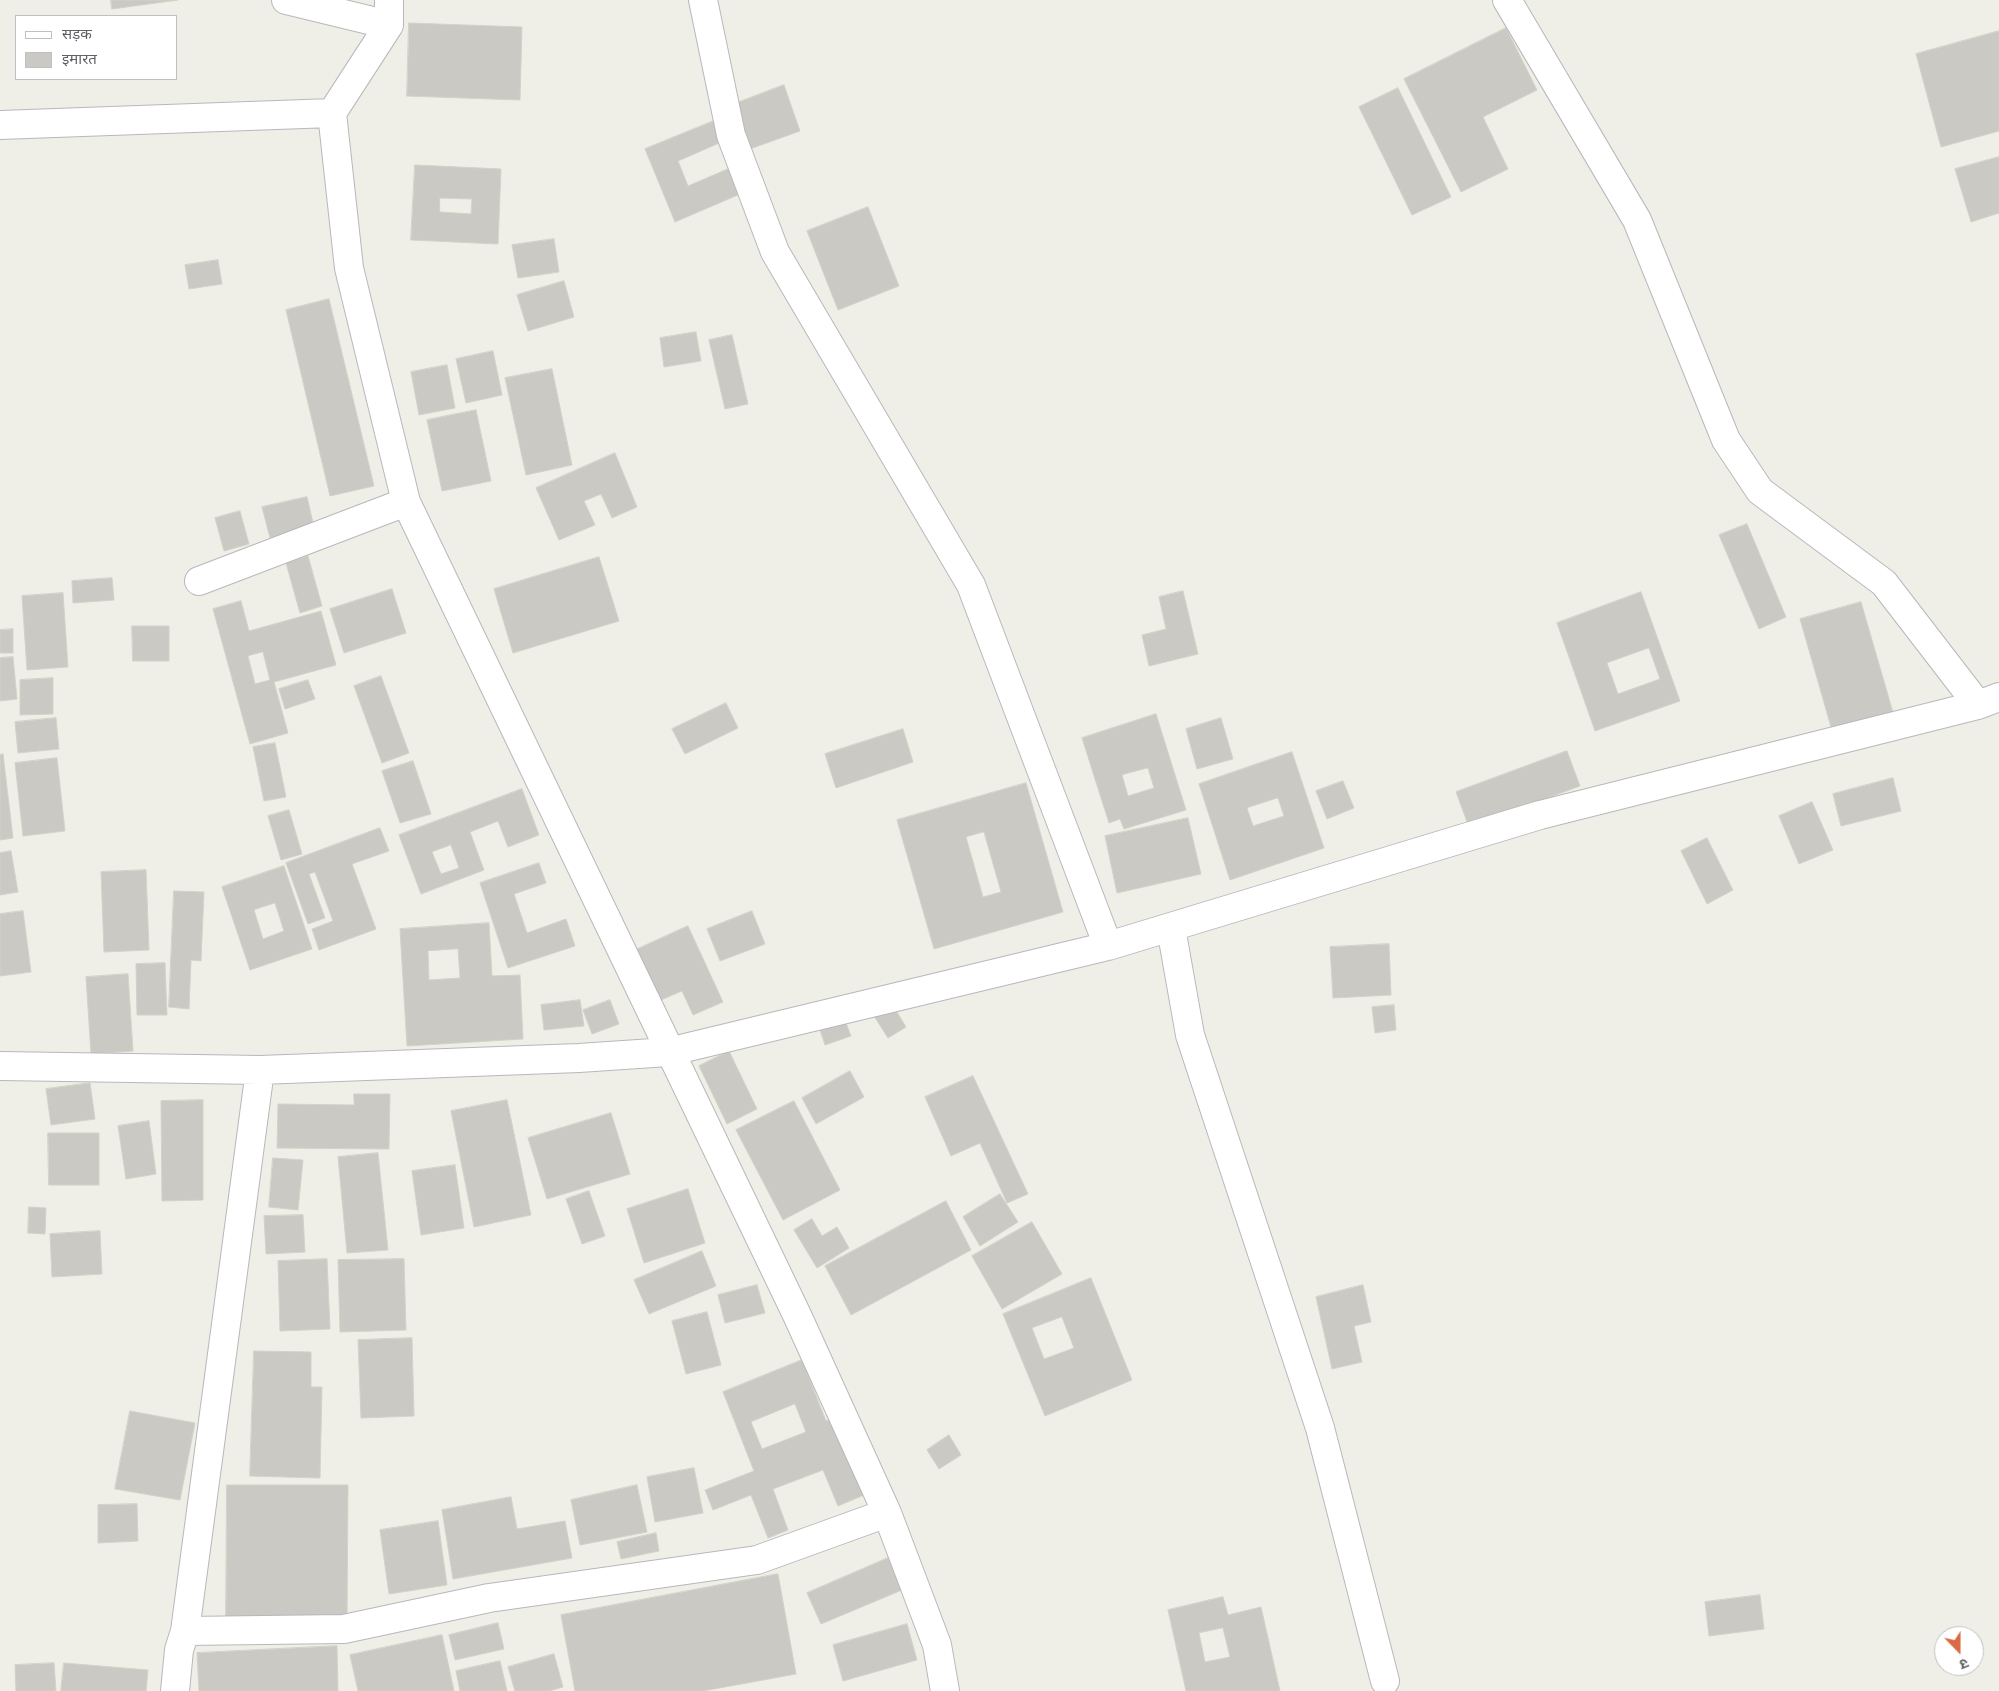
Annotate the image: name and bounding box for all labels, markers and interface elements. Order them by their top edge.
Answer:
legend [15,15,178,80]
text: सड़क [62,24,92,42]
text: इमारत [62,49,97,67]
north arrow [1934,1626,1984,1676]
text: उ [1957,1655,1971,1674]

